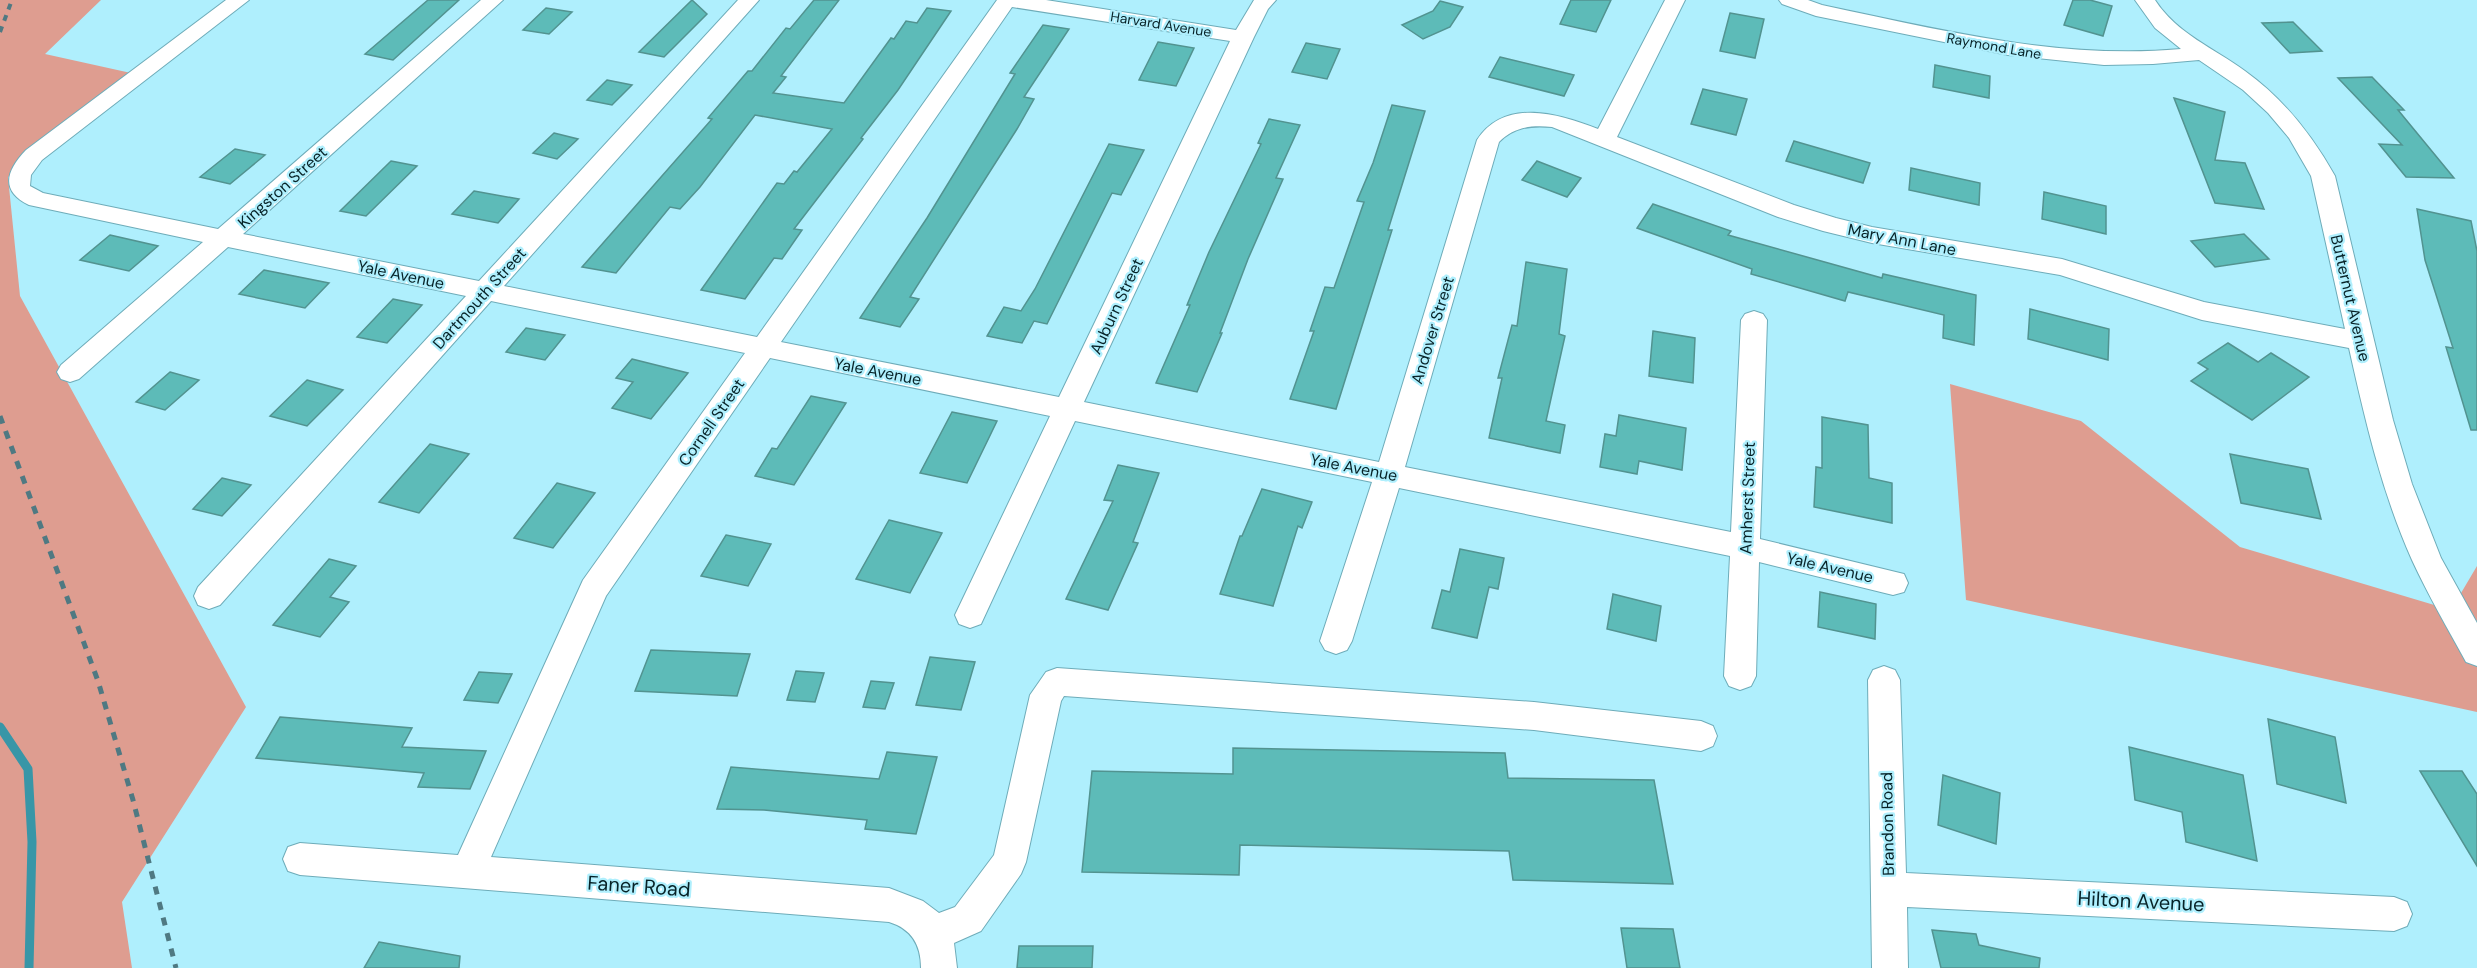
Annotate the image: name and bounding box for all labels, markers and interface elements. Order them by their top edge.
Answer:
street label: Harvard Avenue [1109,7,1213,41]
street label: Raymond Lane [1945,29,2043,63]
street label: Kingston Street [233,142,331,233]
street label: Mary Ann Lane [1846,219,1958,260]
street label: Butternut Avenue [2326,233,2375,364]
street label: Dartmouth Street [428,243,531,354]
street label: Yale Avenue [356,255,446,294]
street label: Auburn Street [1085,255,1148,358]
street label: Andover Street [1406,274,1459,387]
street label: Yale Avenue [833,353,923,390]
street label: Cornell Street [674,375,749,470]
street label: Amherst Street [1735,441,1760,555]
street label: Yale Avenue [1309,449,1399,486]
street label: Yale Avenue [1785,547,1875,588]
street label: Brandon Road [1876,772,1899,876]
street label: Faner Road [587,869,691,903]
street label: Hilton Avenue [2077,885,2205,917]

